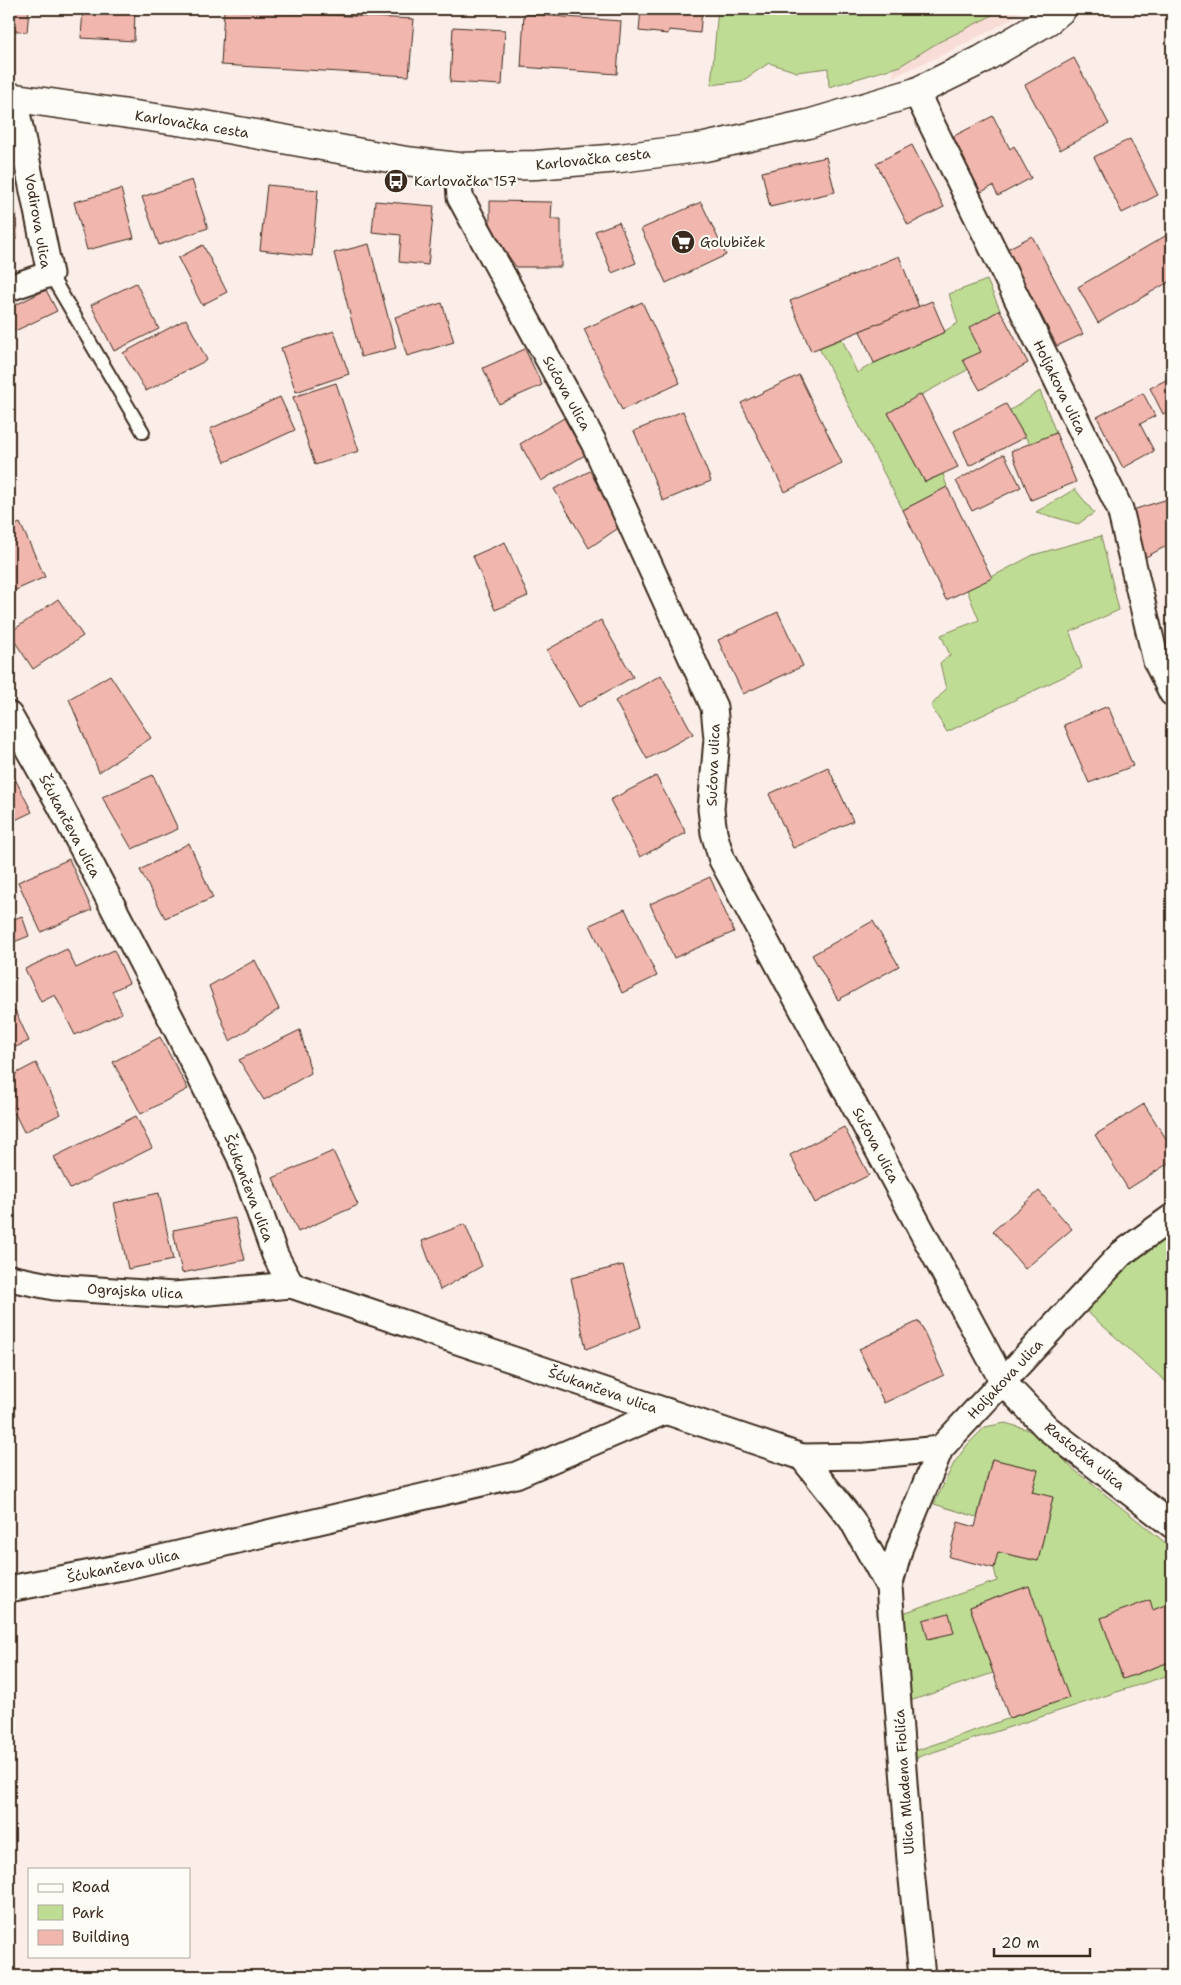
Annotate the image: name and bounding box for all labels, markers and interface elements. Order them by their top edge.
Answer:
street label: Karlovačka cesta [134,106,251,142]
street label: Karlovačka cesta [535,144,651,174]
bus stop icon: Karlovačka 157 [383,168,409,194]
street label: Vodirova ulica [21,172,55,270]
place label: Karlovačka 157 [414,172,517,190]
supermarket icon: Golubiček [670,229,696,255]
place label: Golubiček [700,233,766,251]
street label: Holjakova ulica [1029,337,1091,437]
street label: Sućova ulica [539,352,595,434]
street label: Sućova ulica [703,723,723,807]
street label: Šćukančeva ulica [35,771,105,881]
street label: Sućova ulica [849,1104,904,1186]
street label: Šćukančeva ulica [220,1132,278,1245]
street label: Ograjska ulica [87,1280,184,1303]
street label: Holjakova ulica [963,1335,1047,1423]
street label: Šćukančeva ulica [546,1363,660,1417]
street label: Rastočka ulica [1041,1418,1129,1494]
street label: Šćukančeva ulica [65,1545,181,1587]
street label: Ulica Mladena Fiolića [890,1709,918,1855]
legend [28,1868,190,1958]
text: Road [72,1877,110,1897]
text: Park [72,1903,104,1923]
scale bar [994,1925,1090,1957]
text: Building [72,1927,129,1947]
text: 20 m [1001,1933,1040,1953]

